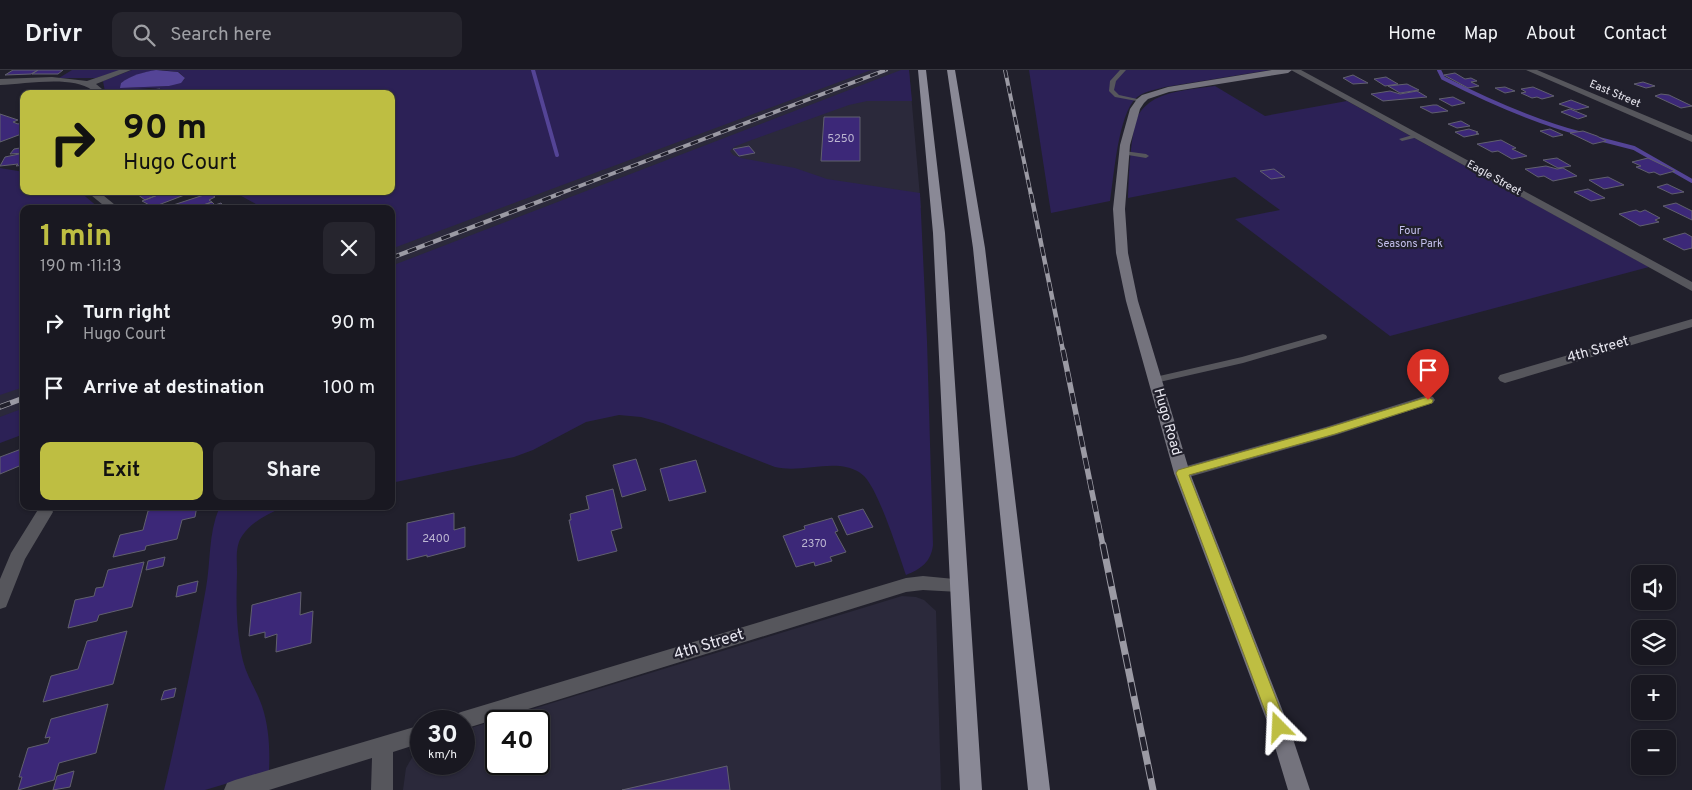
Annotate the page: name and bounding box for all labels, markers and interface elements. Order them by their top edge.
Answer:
search box [112,12,462,57]
text: Drivr [25,20,82,50]
icon: search [130,21,158,49]
text: Search here [170,23,272,47]
text: Home [1388,23,1436,46]
text: Map [1464,23,1498,46]
text: About [1526,23,1575,46]
text: Contact [1603,23,1667,46]
street label: East Street [1587,77,1643,111]
text: 90 m [123,107,207,151]
icon: right [40,110,105,175]
house number: 5250 [827,132,855,146]
text: Hugo Court [123,150,237,177]
street label: Eagle Street [1464,157,1524,199]
text: 1 min [40,219,112,256]
button: close [323,222,375,274]
park label: Four Seasons Park [1377,224,1443,251]
text: 190 m · 11:13 [40,257,122,277]
text: Turn right [83,301,171,325]
icon: right [40,309,68,337]
text: 90 m [331,311,375,335]
text: Hugo Court [83,325,166,345]
street label: 4th Street [1565,333,1631,367]
pin [1407,349,1449,400]
icon: arrive [1414,356,1442,384]
icon: arrive [40,374,68,402]
text: Arrive at destination [83,376,264,400]
text: 100 m [323,376,375,400]
street label: Hugo Road [1149,387,1185,457]
button: Exit [40,442,203,500]
button: Share [213,442,375,500]
house number: 2400 [422,532,450,546]
house number: 2370 [801,537,827,551]
map controls [1631,565,1676,775]
button: sound [1631,565,1676,610]
button: layers [1631,620,1676,665]
street label: 4th Street [671,625,747,665]
button: + [1631,675,1676,720]
position arrow [1252,700,1304,752]
speed limit sign: 40 [485,710,550,775]
text: 30 [427,720,458,752]
button: − [1631,730,1676,775]
text: km/h [428,747,457,763]

